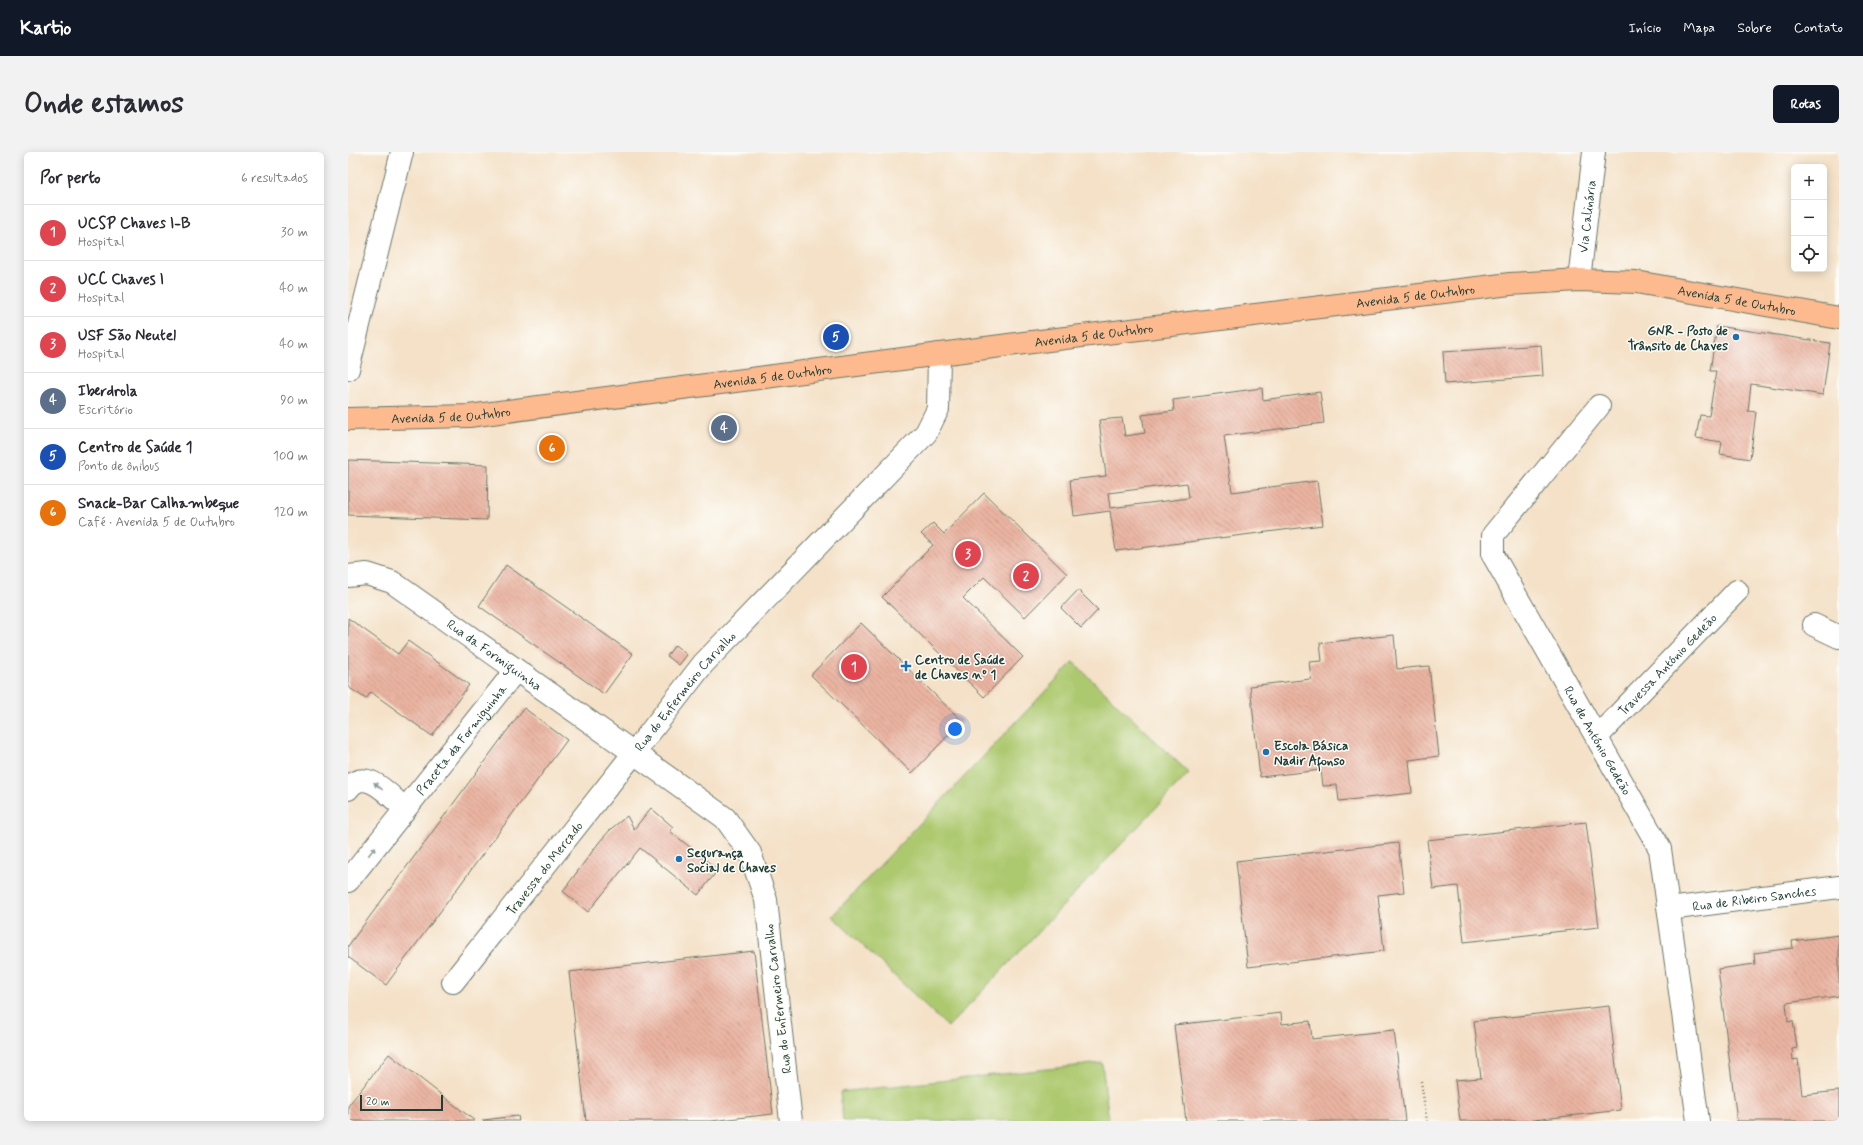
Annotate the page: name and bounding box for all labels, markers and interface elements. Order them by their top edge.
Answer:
text: Kartio [20,16,71,41]
text: Início [1628,19,1661,37]
text: Mapa [1683,19,1715,37]
text: Sobre [1737,19,1772,37]
text: Contato [1794,19,1843,37]
button: Rotas [1773,85,1839,123]
text: Onde estamos [24,86,184,123]
map controls [1791,164,1827,272]
button: + [1791,164,1827,200]
text: Por perto [40,167,101,189]
text: 6 resultados [241,170,308,187]
street label: Via Calinária [1575,179,1601,254]
button: − [1791,200,1827,236]
text: UCSP Chaves I-B [78,214,191,234]
text: 1 [50,224,56,241]
text: 30 m [281,224,308,241]
text: Hospital [78,234,124,251]
button: locate [1791,236,1827,272]
text: UCC Chaves I [78,270,164,290]
text: 2 [50,280,56,297]
text: 40 m [279,280,308,297]
street label: Avenida 5 de Outubro [1355,281,1476,313]
street label: Avenida 5 de Outubro [1676,283,1797,320]
text: Hospital [78,290,124,307]
street label: Avenida 5 de Outubro [1033,320,1154,352]
pin: 5 [823,322,849,352]
place label: GNR - Posto de Trânsito de Chaves [1628,323,1728,355]
text: USF São Neutel [78,326,176,346]
marker: GNR - Posto de Trânsito de Chaves [1731,332,1741,342]
text: 3 [50,336,56,353]
text: 40 m [279,336,308,353]
text: Hospital [78,346,124,363]
street label: Avenida 5 de Outubro [712,361,833,394]
text: Iberdrola [78,382,137,402]
text: 4 [49,392,57,409]
text: 90 m [280,392,308,409]
text: Escritório [78,402,133,419]
street label: Avenida 5 de Outubro [391,404,512,428]
pin: 4 [711,413,737,443]
pin: 6 [539,433,565,463]
text: Centro de Saúde 1 [78,438,193,458]
text: 5 [49,448,57,465]
text: 100 m [273,448,308,465]
text: Ponto de ônibus [78,458,159,475]
text: Snack-Bar Calhambeque [78,494,239,514]
text: 6 [50,504,56,521]
text: 120 m [274,504,308,521]
text: Café · Avenida 5 de Outubro [78,514,235,531]
pin: 3 [955,539,981,569]
pin: 2 [1013,561,1039,591]
street label: Travessa António Gedeão [1615,610,1721,720]
street label: Rua da Formiguinha [443,616,545,695]
street label: Rua do Enfermeiro Carvalho [631,628,740,755]
pin: 1 [841,652,867,682]
place label: Centro de Saúde de Chaves nº 1 [915,652,1006,684]
marker: Centro de Saúde de Chaves nº 1 [900,660,912,672]
street label: Praceta da Formiguinha [413,681,511,799]
street label: Rua de António Gedeão [1559,683,1635,799]
your location [945,719,965,739]
place label: Escola Básica Nadir Afonso [1274,738,1348,772]
marker: Escola Básica Nadir Afonso [1261,747,1271,757]
one-way arrow [373,782,383,791]
street label: Travessa do Mercado [503,818,588,919]
one-way arrow [368,845,377,856]
place label: Segurança Social de Chaves [687,845,776,877]
marker: Segurança Social de Chaves [674,854,684,864]
street label: Rua de Ribeiro Sanches [1692,883,1818,916]
street label: Rua do Enfermeiro Carvalho [761,922,796,1075]
scale bar [360,1093,443,1112]
text: 20 m [366,1095,389,1109]

